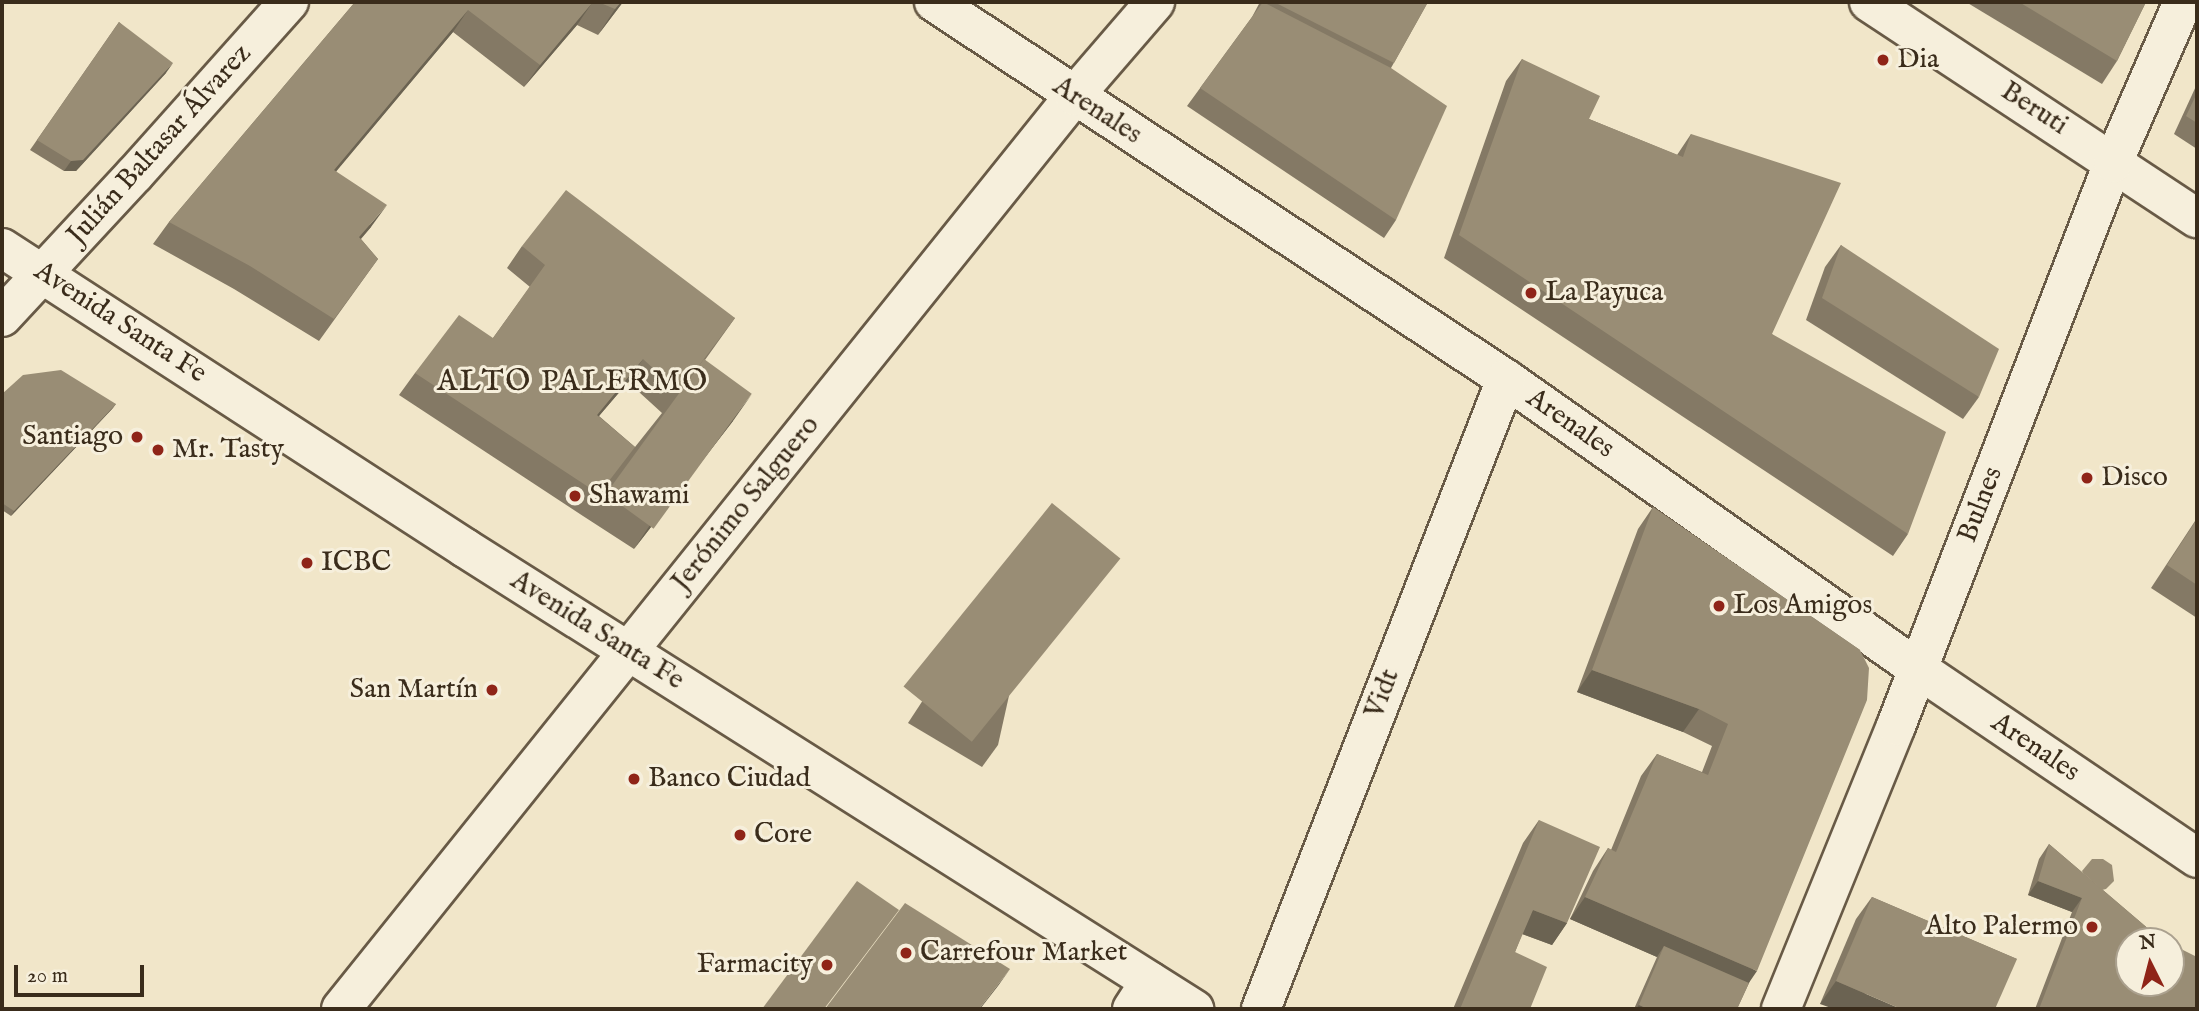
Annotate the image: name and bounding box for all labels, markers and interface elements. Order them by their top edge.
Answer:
street label: Julián Baltasar Álvarez [61,38,259,252]
place label: Dia [1897,43,1939,77]
marker: Dia [1875,52,1891,68]
street label: Arenales [1046,70,1148,152]
street label: Beruti [1994,75,2074,143]
street label: Avenida Santa Fe [28,255,212,391]
place label: La Payuca [1545,276,1663,310]
marker: La Payuca [1523,285,1539,301]
district label: ALTO PALERMO [438,364,708,400]
street label: Arenales [1520,382,1620,466]
street label: Jerónimo Salguero [665,409,827,599]
place label: Santiago [22,420,123,454]
marker: Santiago [129,429,145,445]
place label: Mr. Tasty [172,433,284,467]
marker: Mr. Tasty [150,442,166,458]
place label: Disco [2101,461,2168,495]
street label: Bulnes [1951,462,2011,548]
marker: Disco [2079,470,2095,486]
place label: Shawami [589,479,690,513]
marker: Shawami [567,488,583,504]
place label: ICBC [321,546,391,580]
marker: ICBC [299,555,315,571]
street label: Avenida Santa Fe [504,564,690,698]
place label: Los Amigos [1733,589,1872,623]
marker: Los Amigos [1711,598,1727,614]
street label: Vidt [1358,665,1408,723]
place label: San Martín [350,673,478,707]
marker: San Martín [484,682,500,698]
street label: Arenales [1984,706,2086,790]
place label: Banco Ciudad [648,762,810,796]
marker: Banco Ciudad [626,771,642,787]
place label: Core [754,818,812,852]
marker: Core [732,827,748,843]
place label: Alto Palermo [1925,910,2078,944]
marker: Alto Palermo [2084,919,2100,935]
north arrow [2115,927,2185,997]
text: N [2139,930,2157,956]
place label: Carrefour Market [920,936,1127,970]
marker: Carrefour Market [898,945,914,961]
place label: Farmacity [697,948,813,982]
scale bar [18,951,147,995]
marker: Farmacity [819,957,835,973]
text: 20 m [27,963,68,990]

